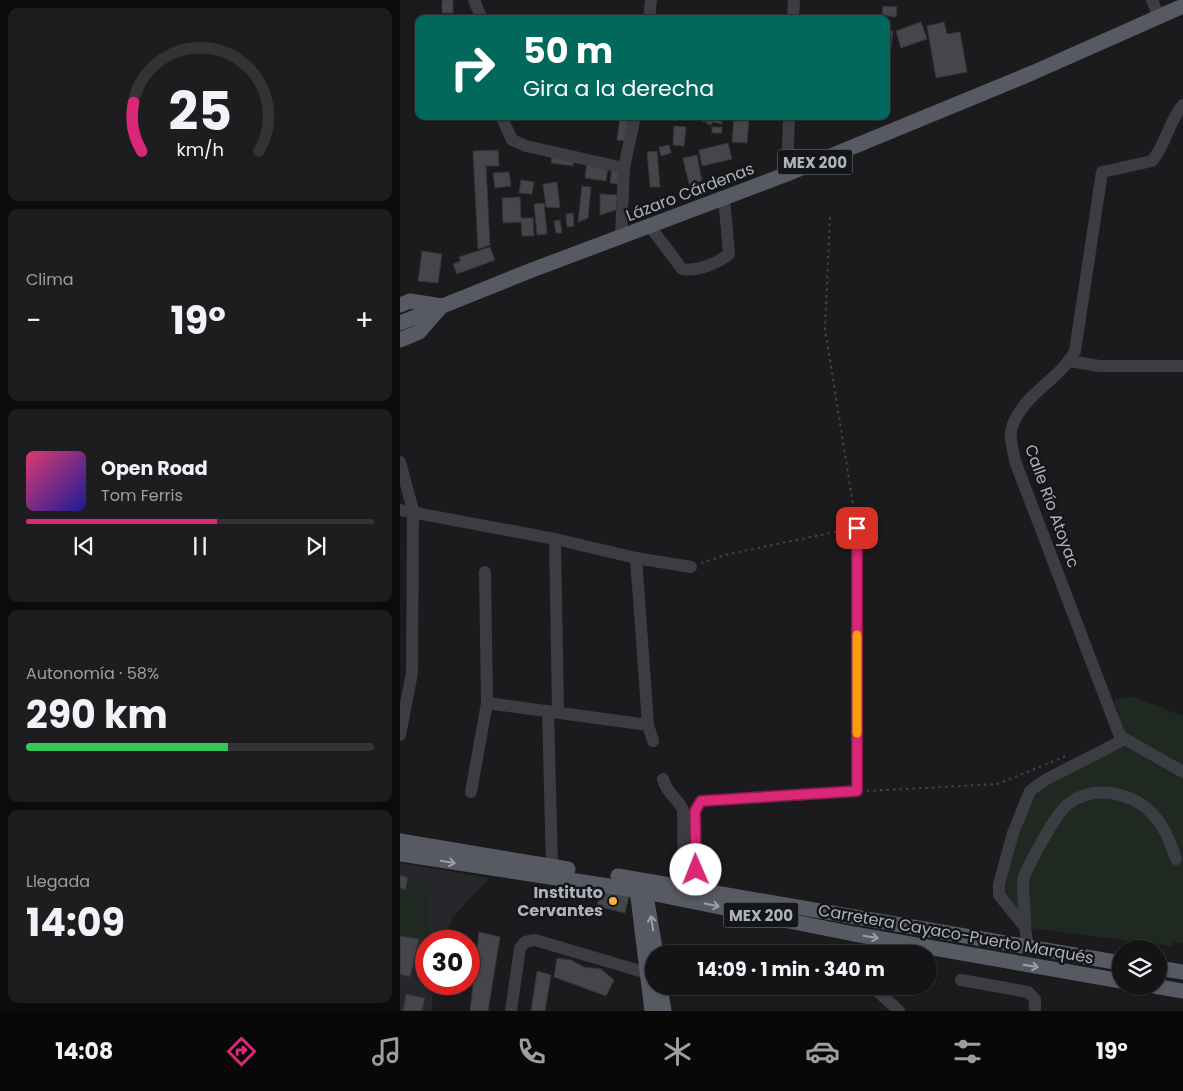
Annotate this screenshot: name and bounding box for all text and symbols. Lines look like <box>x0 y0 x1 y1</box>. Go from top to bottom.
text: 50 m <box>523 26 613 75</box>
icon: right <box>440 35 505 100</box>
text: Gira a la derecha <box>523 73 714 104</box>
text: 25 <box>168 75 232 148</box>
text: km/h <box>176 137 224 162</box>
road number: MEX 200 <box>778 150 852 174</box>
street label: Lázaro Cárdenas <box>623 157 757 227</box>
text: Clima <box>26 268 74 291</box>
text: 19° <box>171 294 226 347</box>
text: − <box>26 301 41 340</box>
text: + <box>355 301 374 340</box>
street label: Calle Río Atoyac <box>1019 441 1085 571</box>
text: Open Road <box>101 455 208 482</box>
text: Tom Ferris <box>101 484 183 507</box>
pin <box>836 507 878 549</box>
icon: arrive <box>843 514 871 542</box>
icon: previous <box>70 532 98 560</box>
icon: pause <box>186 532 214 560</box>
icon: next <box>302 532 330 560</box>
text: Autonomía · 58% <box>26 662 159 685</box>
text: 290 km <box>26 688 168 741</box>
position arrow <box>669 843 721 895</box>
one-way arrow <box>440 858 456 868</box>
text: Llegada <box>26 870 90 893</box>
place label: Instituto Cervantes <box>517 881 603 922</box>
marker: Instituto Cervantes <box>607 895 619 907</box>
text: 14:09 <box>26 896 125 949</box>
street label: Carretera Cayaco-Puerto Marqués <box>817 898 1095 970</box>
one-way arrow <box>704 901 720 911</box>
road number: MEX 200 <box>724 902 798 928</box>
one-way arrow <box>646 915 656 931</box>
speed limit sign: 30 <box>415 930 480 995</box>
one-way arrow <box>863 933 879 943</box>
map controls <box>1112 940 1167 995</box>
button: layers <box>1112 940 1167 995</box>
text: 14:09 · 1 min · 340 m <box>697 956 885 983</box>
one-way arrow <box>1023 962 1039 972</box>
icon: directions <box>224 1034 259 1069</box>
icon: music <box>369 1034 404 1069</box>
icon: phone <box>514 1034 549 1069</box>
icon: climate <box>660 1034 695 1069</box>
icon: car <box>805 1034 840 1069</box>
icon: filters <box>950 1034 985 1069</box>
text: 14:08 <box>55 1036 113 1067</box>
text: 19° <box>1096 1036 1128 1067</box>

